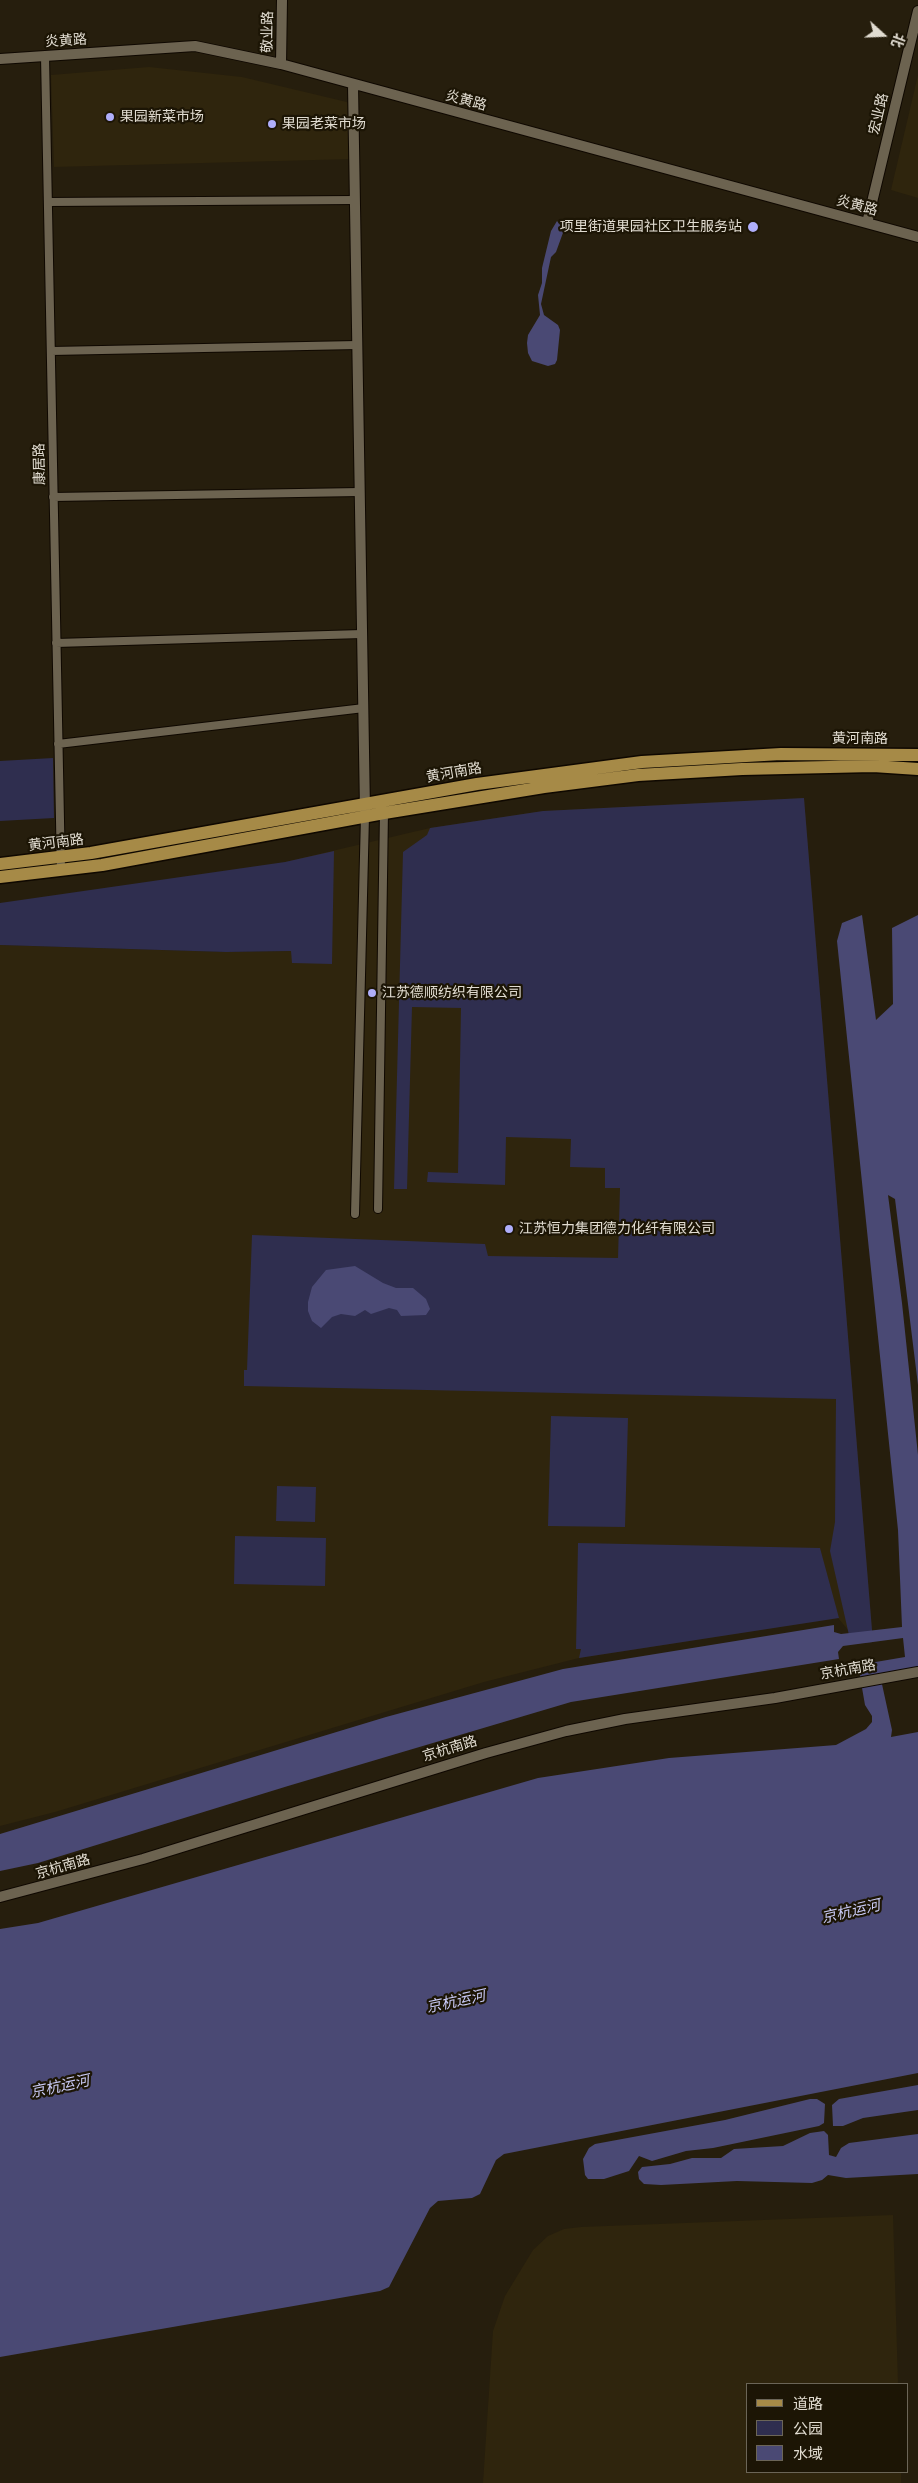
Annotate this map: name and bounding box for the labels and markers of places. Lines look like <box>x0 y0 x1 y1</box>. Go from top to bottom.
place label: 果园新菜市场 <box>120 109 204 125</box>
marker: 果园新菜市场 <box>104 111 116 123</box>
place label: 果园老菜市场 <box>282 116 366 132</box>
marker: 果园老菜市场 <box>266 118 278 130</box>
place label: 项里街道果园社区卫生服务站 <box>560 219 742 235</box>
marker: 项里街道果园社区卫生服务站 <box>746 220 760 234</box>
place label: 江苏德顺纺织有限公司 <box>382 985 522 1001</box>
marker: 江苏德顺纺织有限公司 <box>366 987 378 999</box>
place label: 江苏恒力集团德力化纤有限公司 <box>519 1221 715 1237</box>
marker: 江苏恒力集团德力化纤有限公司 <box>503 1223 515 1235</box>

